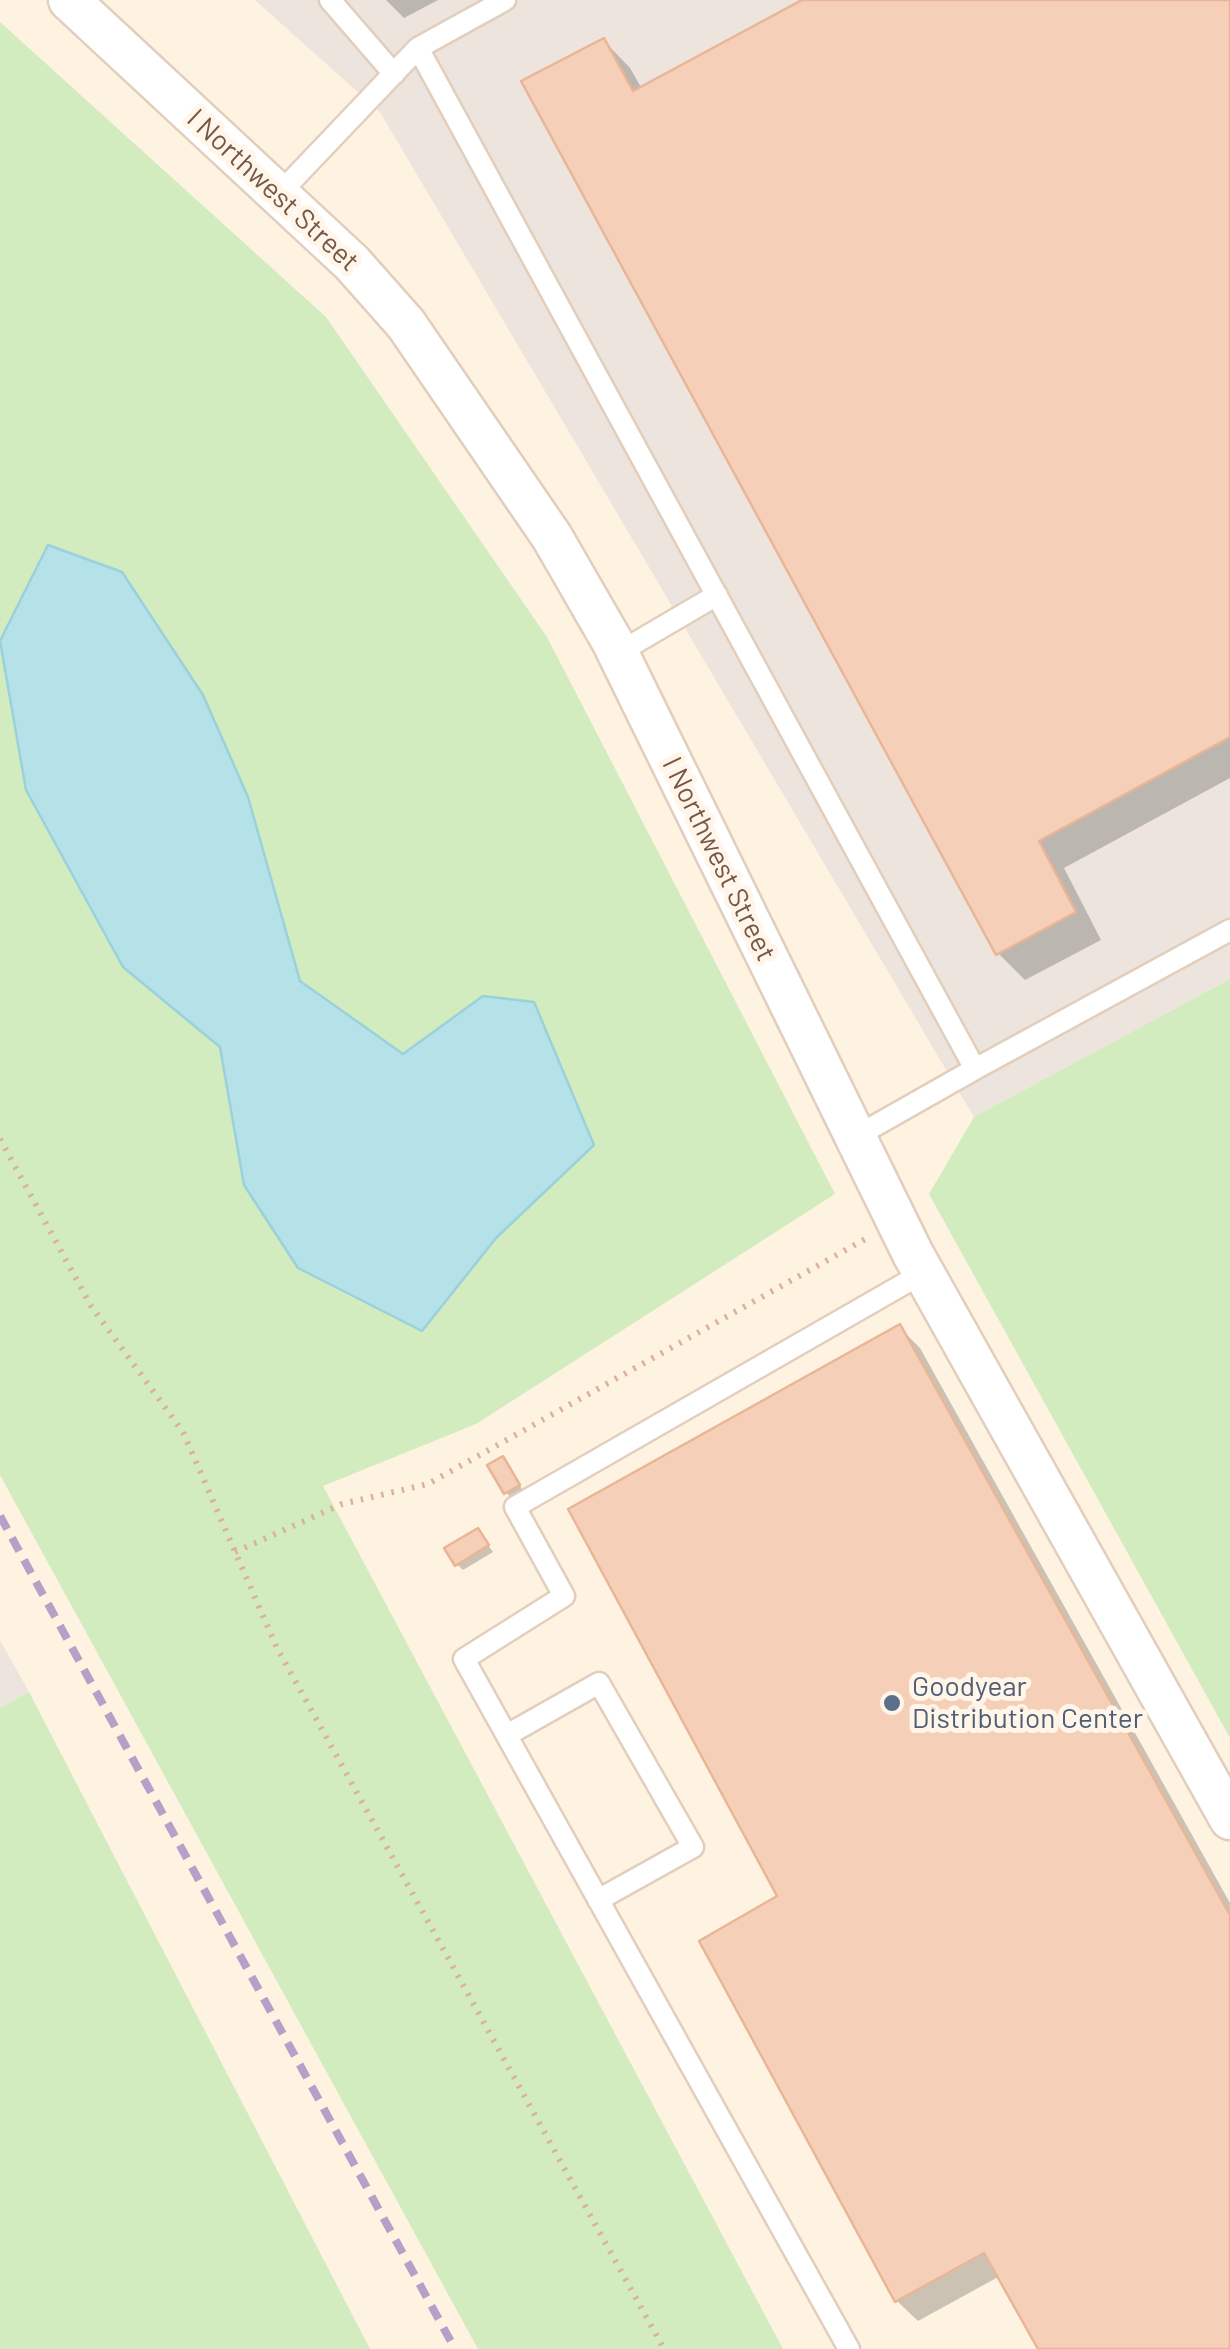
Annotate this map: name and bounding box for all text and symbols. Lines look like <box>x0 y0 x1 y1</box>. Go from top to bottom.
street label: I Northwest Street <box>180 102 366 278</box>
street label: I Northwest Street <box>655 752 783 966</box>
place label: Goodyear Distribution Center <box>912 1670 1143 1736</box>
marker: Goodyear Distribution Center <box>881 1692 903 1714</box>

